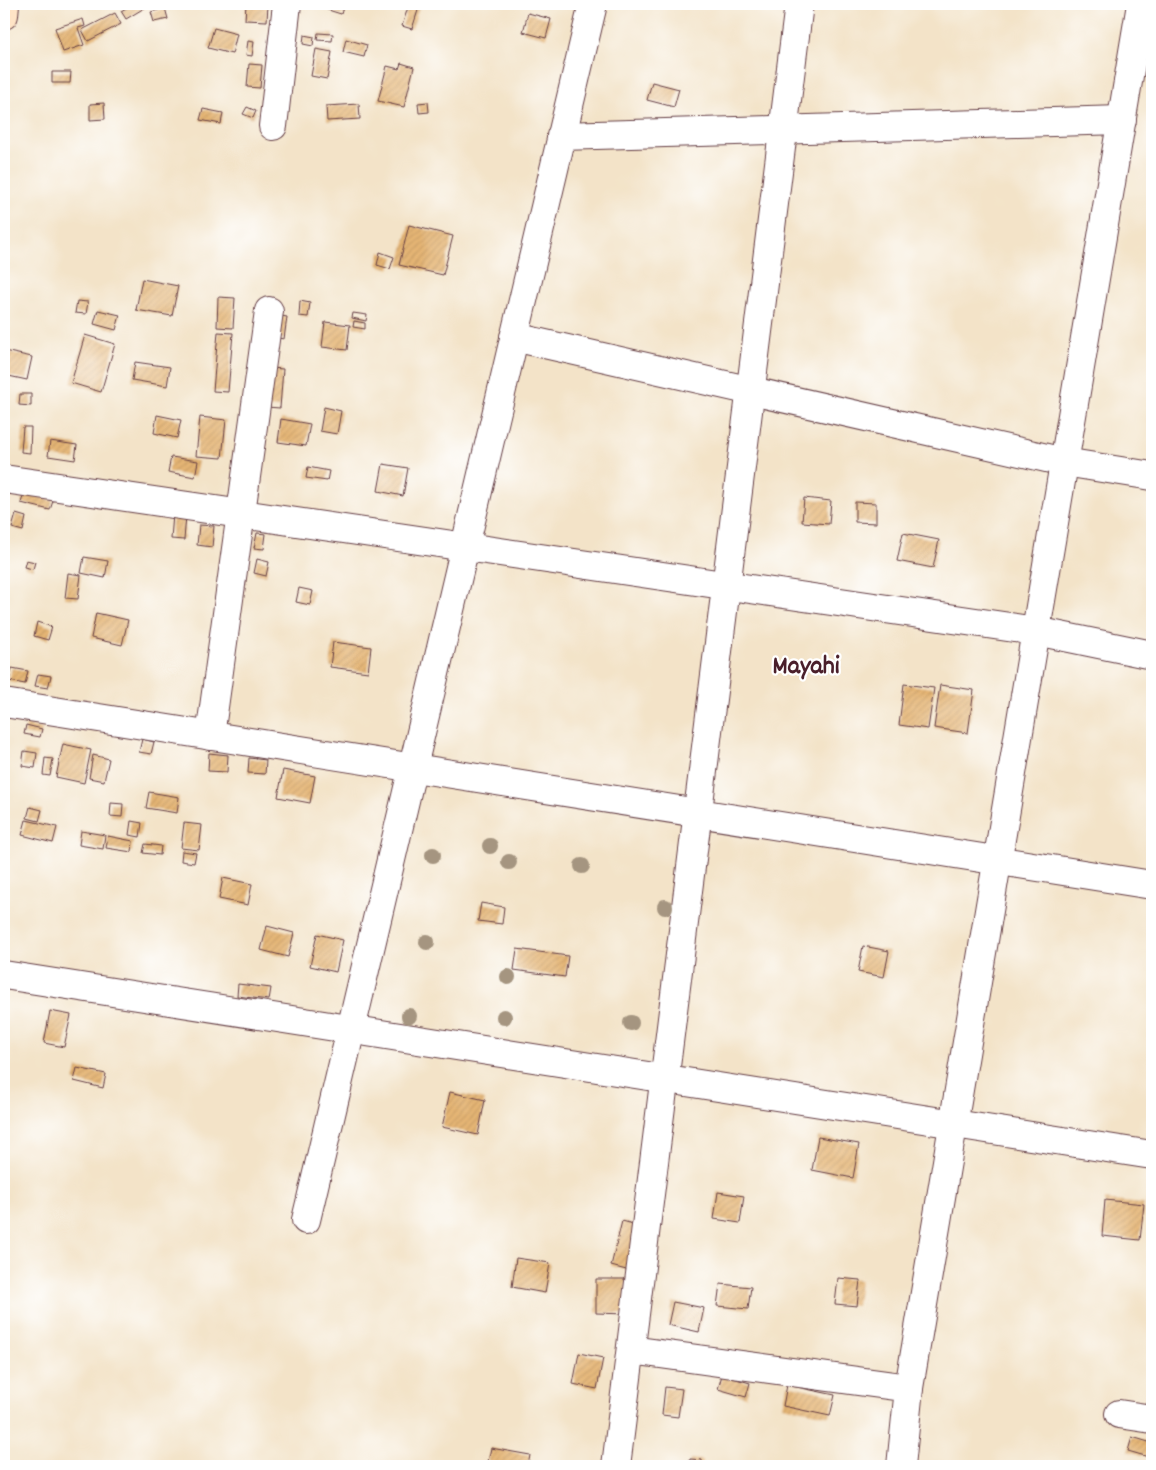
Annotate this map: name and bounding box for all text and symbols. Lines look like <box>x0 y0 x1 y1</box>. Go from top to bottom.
district label: Mayahi <box>773 649 840 686</box>

